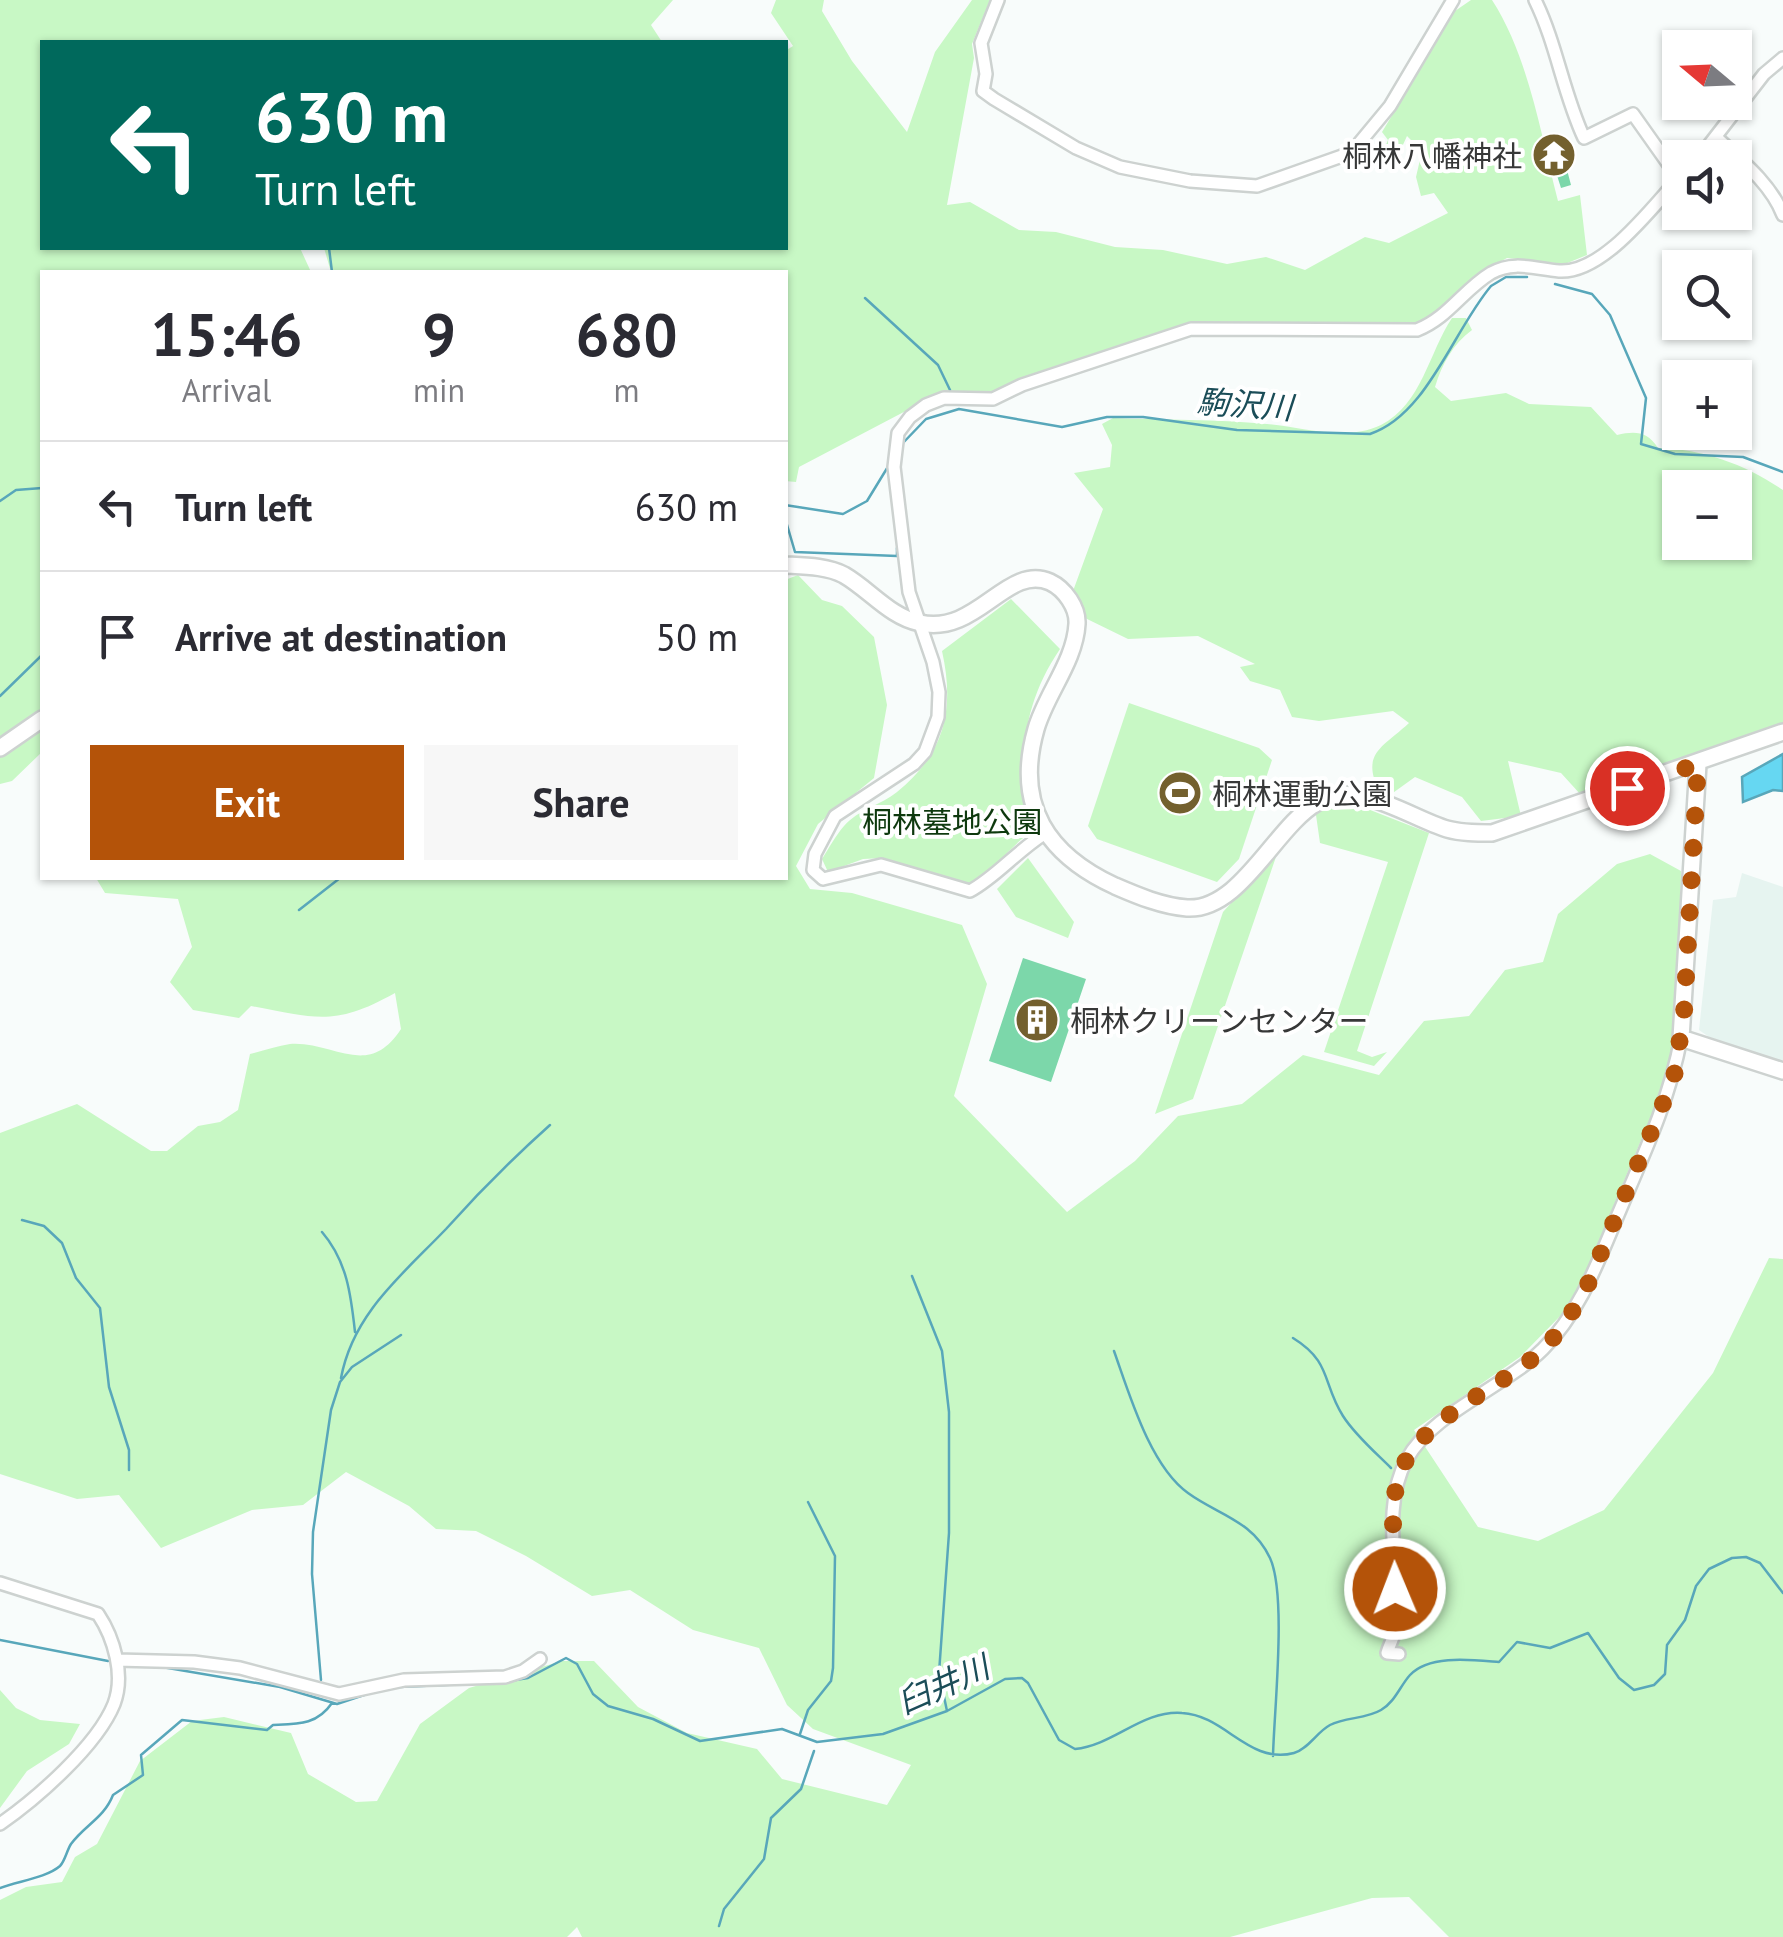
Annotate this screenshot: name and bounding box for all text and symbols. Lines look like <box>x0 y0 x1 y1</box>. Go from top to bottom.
north arrow <box>1662 30 1752 120</box>
map controls <box>1662 30 1752 560</box>
text: 630 m <box>255 71 448 161</box>
icon: left <box>90 80 220 210</box>
temple icon: 桐林八幡神社 <box>1531 132 1577 178</box>
place label: 桐林八幡神社 <box>1342 136 1522 175</box>
button: sound <box>1662 140 1752 230</box>
text: Turn left <box>255 159 416 217</box>
button: search <box>1662 250 1752 340</box>
text: 15:46 <box>150 295 303 373</box>
text: 9 <box>422 295 456 373</box>
text: 680 <box>576 295 678 373</box>
button: + <box>1662 360 1752 450</box>
text: Arrival <box>182 369 271 411</box>
text: min <box>413 369 465 411</box>
text: m <box>614 369 640 411</box>
water label: 駒沢川 <box>1196 380 1297 429</box>
button: − <box>1662 470 1752 560</box>
icon: left <box>90 479 145 534</box>
text: Turn left <box>175 482 312 531</box>
text: 630 m <box>635 482 738 531</box>
icon: arrive <box>90 609 145 664</box>
text: Arrive at destination <box>175 612 507 661</box>
text: 50 m <box>656 612 738 661</box>
button: Exit <box>90 745 404 860</box>
button: Share <box>424 745 738 860</box>
pin <box>1585 746 1670 831</box>
icon: arrive <box>1600 761 1655 816</box>
sports icon: 桐林運動公園 <box>1157 770 1203 816</box>
place label: 桐林運動公園 <box>1212 774 1392 813</box>
park label: 桐林墓地公園 <box>862 802 1042 841</box>
building icon: 桐林クリーンセンター <box>1014 997 1060 1043</box>
place label: 桐林クリーンセンター <box>1070 1001 1369 1040</box>
position arrow <box>1343 1537 1447 1641</box>
water label: 臼井川 <box>891 1644 998 1723</box>

